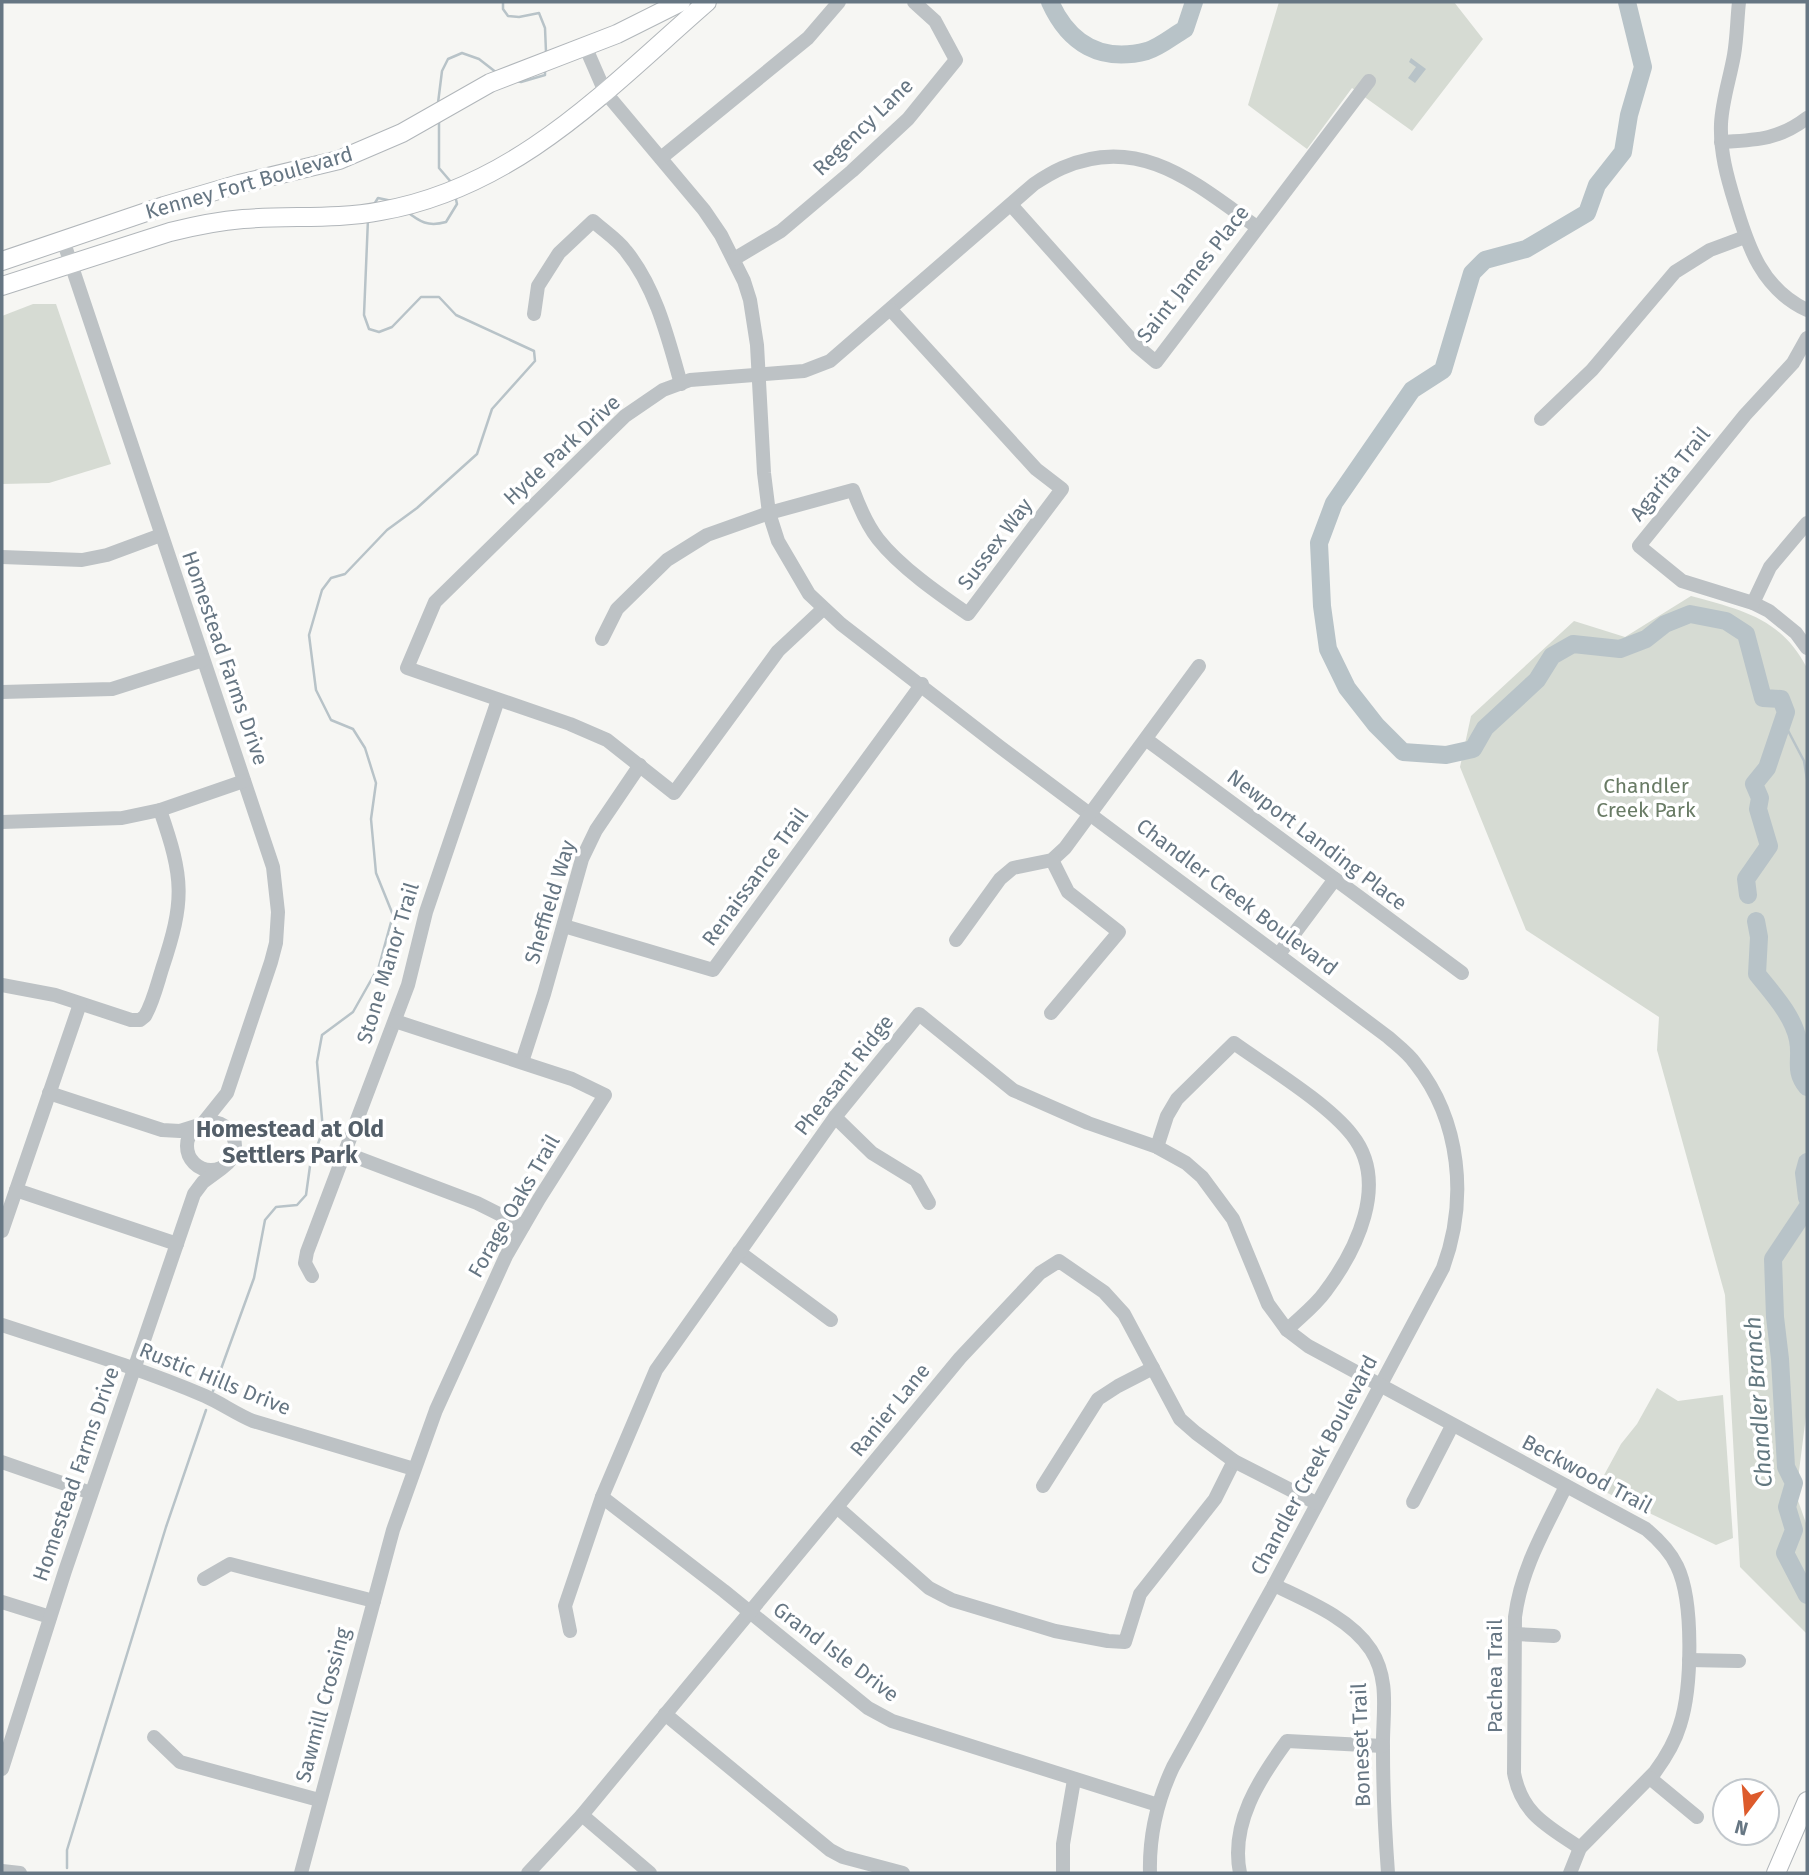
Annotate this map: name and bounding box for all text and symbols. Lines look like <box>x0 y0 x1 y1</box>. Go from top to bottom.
street label: Regency Lane <box>807 73 919 181</box>
street label: Kenney Fort Boulevard <box>142 141 356 225</box>
street label: Saint James Place <box>1131 200 1255 348</box>
street label: Hyde Park Drive <box>498 389 626 511</box>
street label: Agarita Trail <box>1624 422 1716 526</box>
street label: Sussex Way <box>952 492 1038 595</box>
street label: Homestead Farms Drive <box>176 547 274 769</box>
street label: Newport Landing Place <box>1222 764 1412 916</box>
park label: Chandler Creek Park <box>1596 773 1696 823</box>
street label: Renaissance Trail <box>696 803 814 951</box>
street label: Chandler Creek Boulevard <box>1131 813 1343 981</box>
street label: Sheffield Way <box>519 836 581 967</box>
street label: Stone Manor Trail <box>351 879 425 1047</box>
street label: Pheasant Ridge <box>789 1009 899 1141</box>
district label: Homestead at Old Settlers Park <box>196 1115 384 1169</box>
street label: Forage Oaks Trail <box>463 1130 565 1282</box>
water label: Chandler Branch <box>1738 1315 1778 1489</box>
street label: Rustic Hills Drive <box>136 1337 294 1421</box>
street label: Chandler Creek Boulevard <box>1245 1350 1383 1580</box>
street label: Ranier Lane <box>844 1358 936 1462</box>
street label: Homestead Farms Drive <box>27 1363 125 1585</box>
street label: Beckwood Trail <box>1517 1429 1657 1519</box>
street label: Grand Isle Drive <box>768 1596 904 1708</box>
street label: Pachea Trail <box>1482 1619 1508 1733</box>
street label: Sawmill Crossing <box>290 1625 356 1785</box>
street label: Boneset Trail <box>1346 1682 1376 1808</box>
north arrow <box>1711 1777 1781 1847</box>
text: N <box>1732 1815 1751 1841</box>

